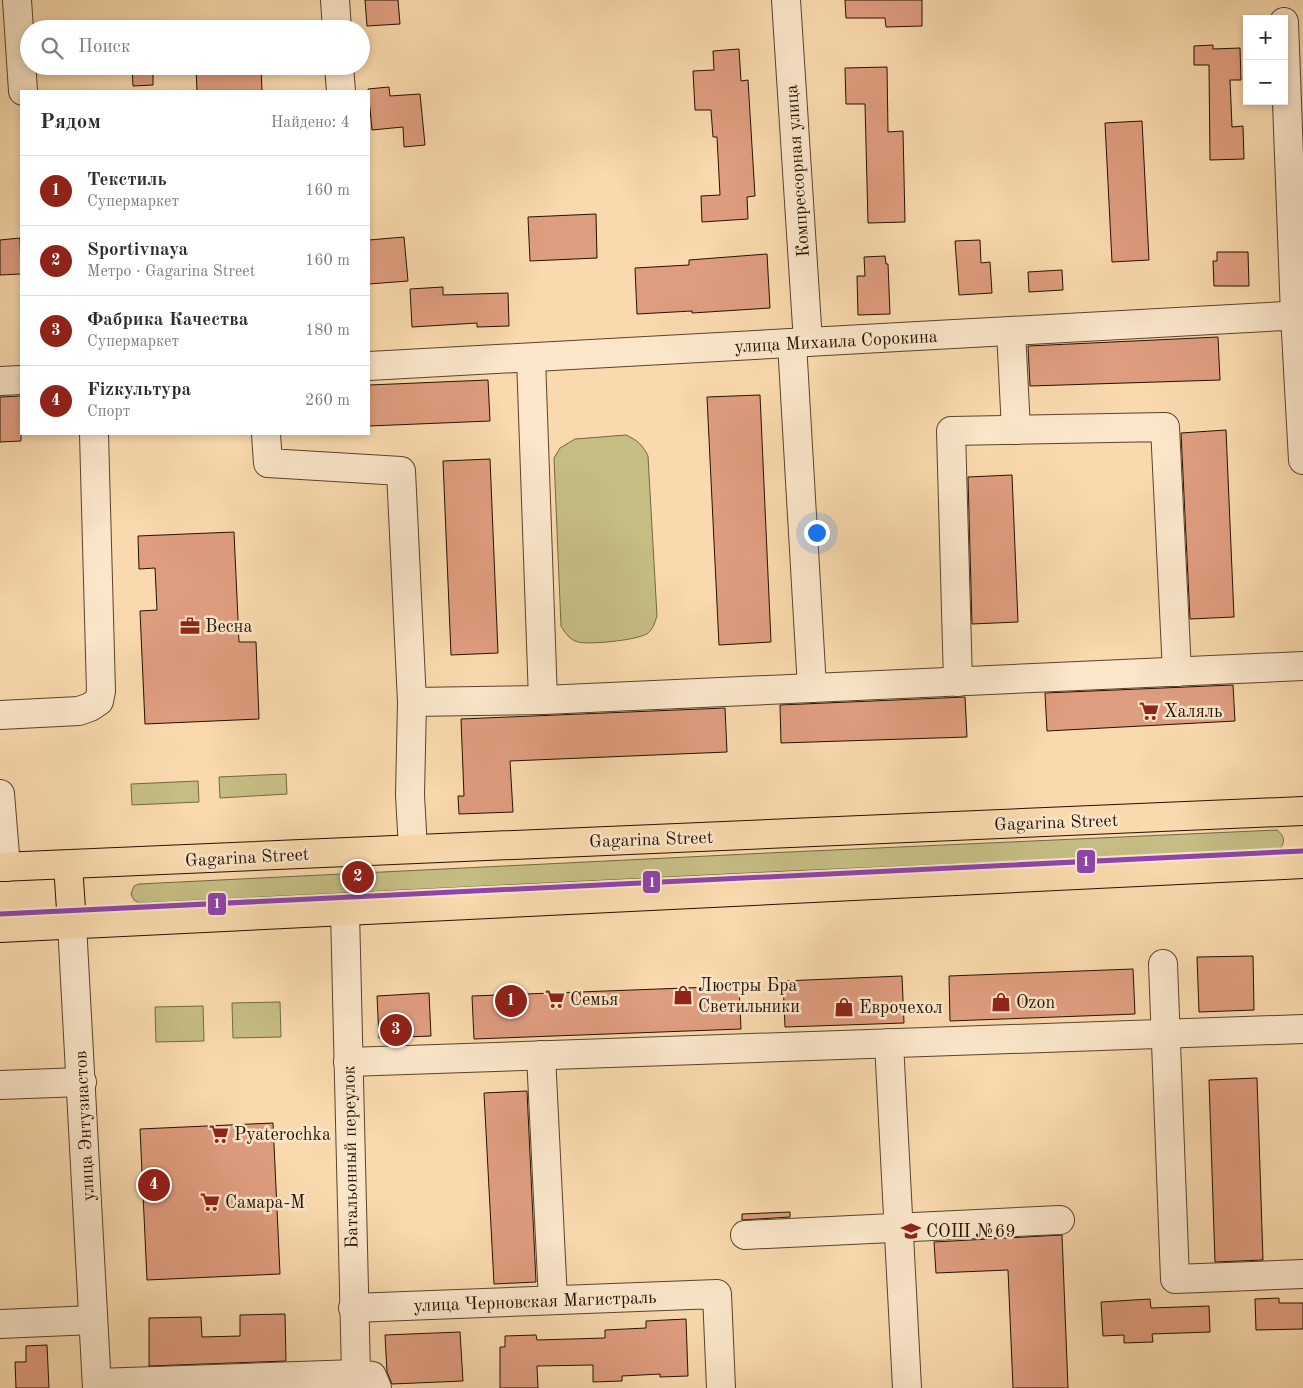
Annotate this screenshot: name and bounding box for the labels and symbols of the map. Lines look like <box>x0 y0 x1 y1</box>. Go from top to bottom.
street label: Компрессорная улица <box>783 84 813 258</box>
street label: улица Михаила Сорокина <box>734 328 938 356</box>
your location <box>804 520 830 546</box>
office icon: Весна <box>179 615 201 637</box>
place label: Весна <box>205 618 252 636</box>
supermarket icon: Халяль <box>1138 700 1160 722</box>
place label: Халяль <box>1164 703 1222 721</box>
street label: Gagarina Street <box>994 812 1118 834</box>
street label: Gagarina Street <box>589 829 713 851</box>
street label: Gagarina Street <box>185 846 309 870</box>
line badge: 1 <box>1076 849 1096 874</box>
text: 1 <box>1082 855 1090 869</box>
pin: 2 <box>342 858 374 896</box>
line badge: 1 <box>642 870 661 894</box>
text: 1 <box>648 876 656 890</box>
line badge: 1 <box>207 892 227 916</box>
text: 1 <box>213 897 221 911</box>
place label: Люстры Бра Светильники <box>698 977 800 1016</box>
pin: 1 <box>495 982 527 1020</box>
shop icon: Люстры Бра Светильники <box>672 984 694 1006</box>
supermarket icon: Семья <box>544 988 566 1010</box>
place label: Семья <box>570 991 618 1009</box>
shop icon: Ozon <box>990 991 1012 1013</box>
place label: Ozon <box>1016 994 1055 1012</box>
shop icon: Еврочехол <box>833 996 855 1018</box>
place label: Еврочехол <box>859 999 943 1017</box>
pin: 3 <box>380 1011 412 1049</box>
street label: улица Энтузиастов <box>72 1050 98 1202</box>
street label: Батальонный переулок <box>340 1065 362 1249</box>
supermarket icon: Pyaterochka <box>208 1123 230 1145</box>
place label: Pyaterochka <box>234 1126 331 1144</box>
pin: 4 <box>138 1166 170 1204</box>
supermarket icon: Самара-М <box>199 1191 221 1213</box>
place label: Самара-М <box>225 1194 305 1212</box>
school or university icon: СОШ №69 <box>900 1220 922 1242</box>
place label: СОШ №69 <box>926 1223 1016 1241</box>
street label: улица Черновская Магистраль <box>413 1289 657 1315</box>

